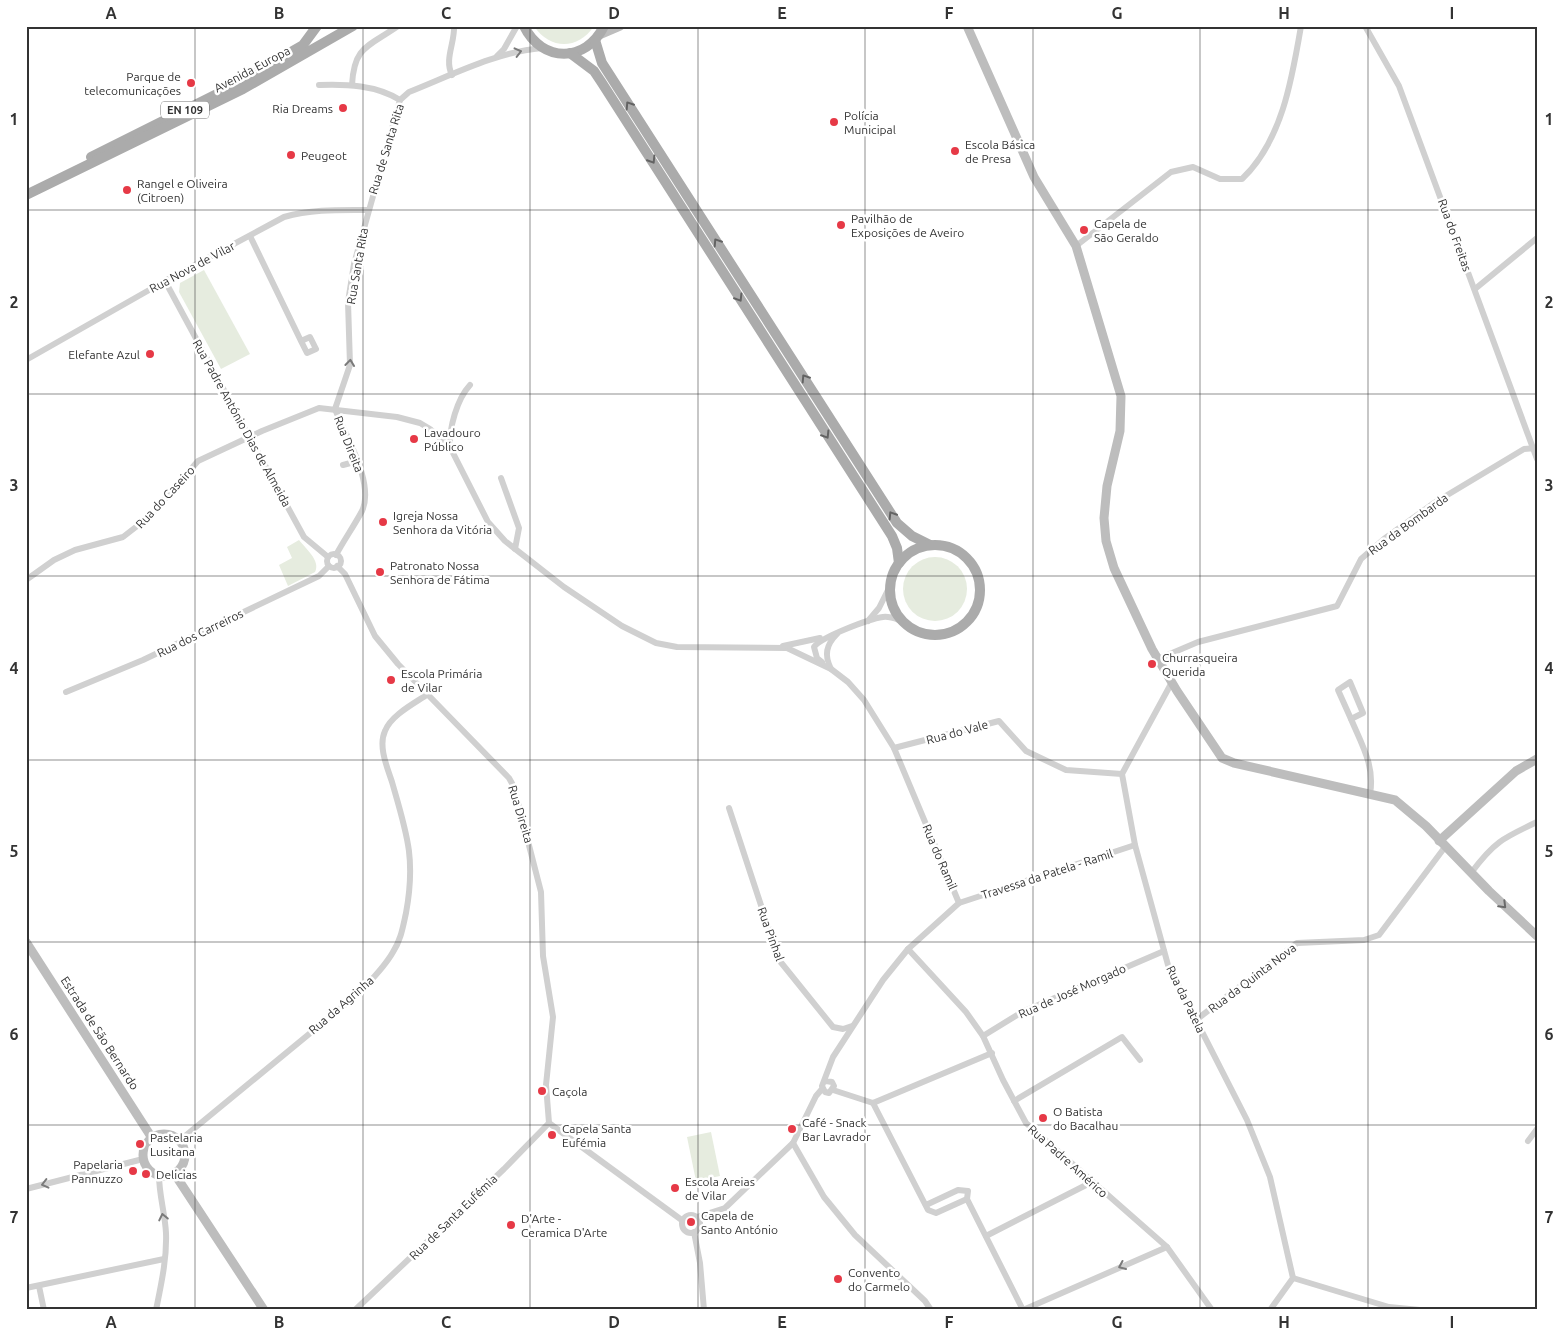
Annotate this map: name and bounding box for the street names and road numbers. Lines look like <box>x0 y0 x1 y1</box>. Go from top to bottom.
street label: Avenida Europa <box>212 44 292 94</box>
road number: EN 109 <box>161 102 209 118</box>
street label: Rua de Santa Rita <box>366 102 406 196</box>
street label: Rua do Freitas <box>1436 197 1474 273</box>
street label: Rua Santa Rita <box>344 227 370 305</box>
street label: Rua Nova de Vilar <box>147 239 237 295</box>
street label: Rua Padre António Dias de Almeida <box>190 337 294 509</box>
street label: Rua Direita <box>332 414 366 474</box>
street label: Rua do Caseiro <box>133 463 197 531</box>
street label: Rua da Bombarda <box>1366 491 1450 557</box>
street label: Rua dos Carreiros <box>155 607 245 659</box>
street label: Rua do Vale <box>925 718 989 746</box>
street label: Rua Direita <box>506 784 536 844</box>
street label: Rua do Ramil <box>920 822 960 892</box>
street label: Travessa da Patela - Ramil <box>980 847 1114 901</box>
street label: Rua Pinhal <box>755 905 787 963</box>
street label: Rua da Quinta Nova <box>1206 941 1298 1015</box>
street label: Rua de José Morgado <box>1016 961 1128 1021</box>
street label: Rua da Patela <box>1164 963 1208 1035</box>
street label: Rua da Agrinha <box>306 973 376 1037</box>
street label: Estrada de São Bernardo <box>59 974 141 1092</box>
street label: Rua Padre Américo <box>1026 1122 1110 1200</box>
street label: Rua de Santa Eufémia <box>407 1172 499 1262</box>

